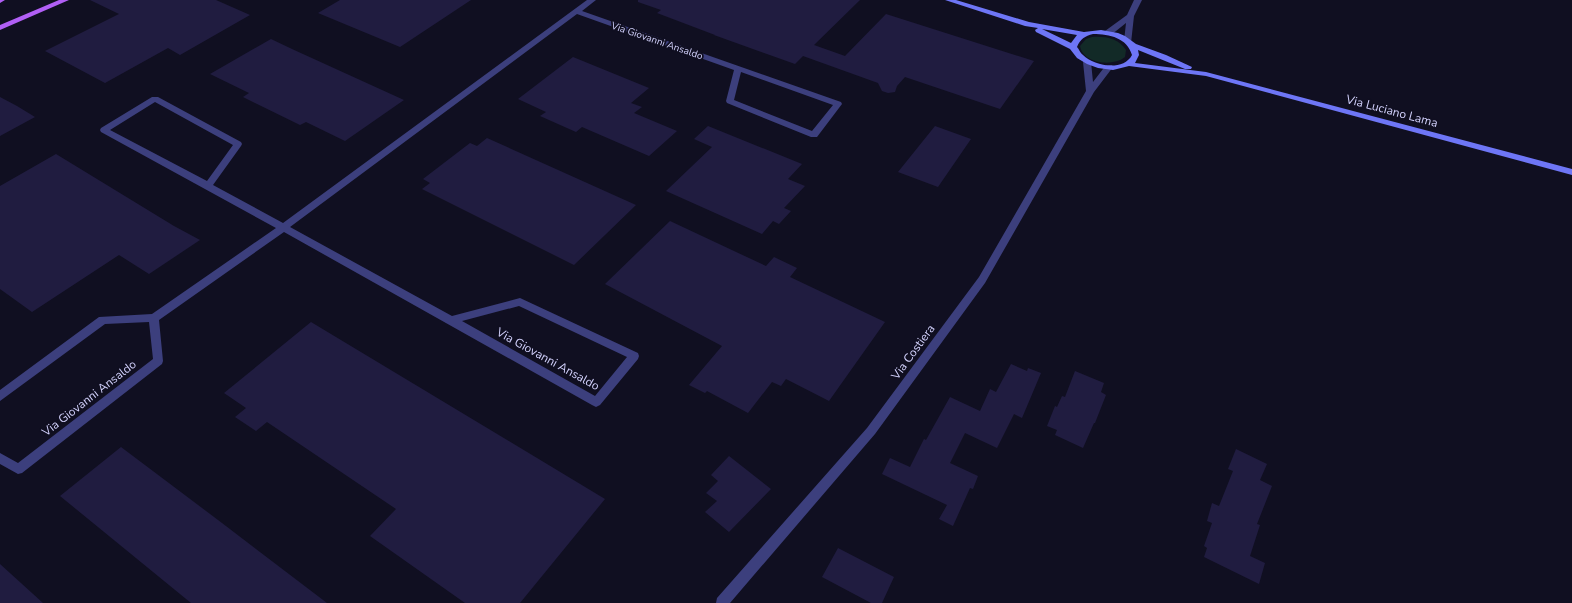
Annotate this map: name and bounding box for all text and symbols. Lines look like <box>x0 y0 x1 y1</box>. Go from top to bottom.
street label: Via Giovanni Ansaldo <box>608 18 705 63</box>
street label: Via Luciano Lama <box>1343 91 1440 131</box>
street label: Via Costiera <box>887 321 938 384</box>
street label: Via Giovanni Ansaldo <box>493 324 603 394</box>
street label: Via Giovanni Ansaldo <box>38 356 140 440</box>

